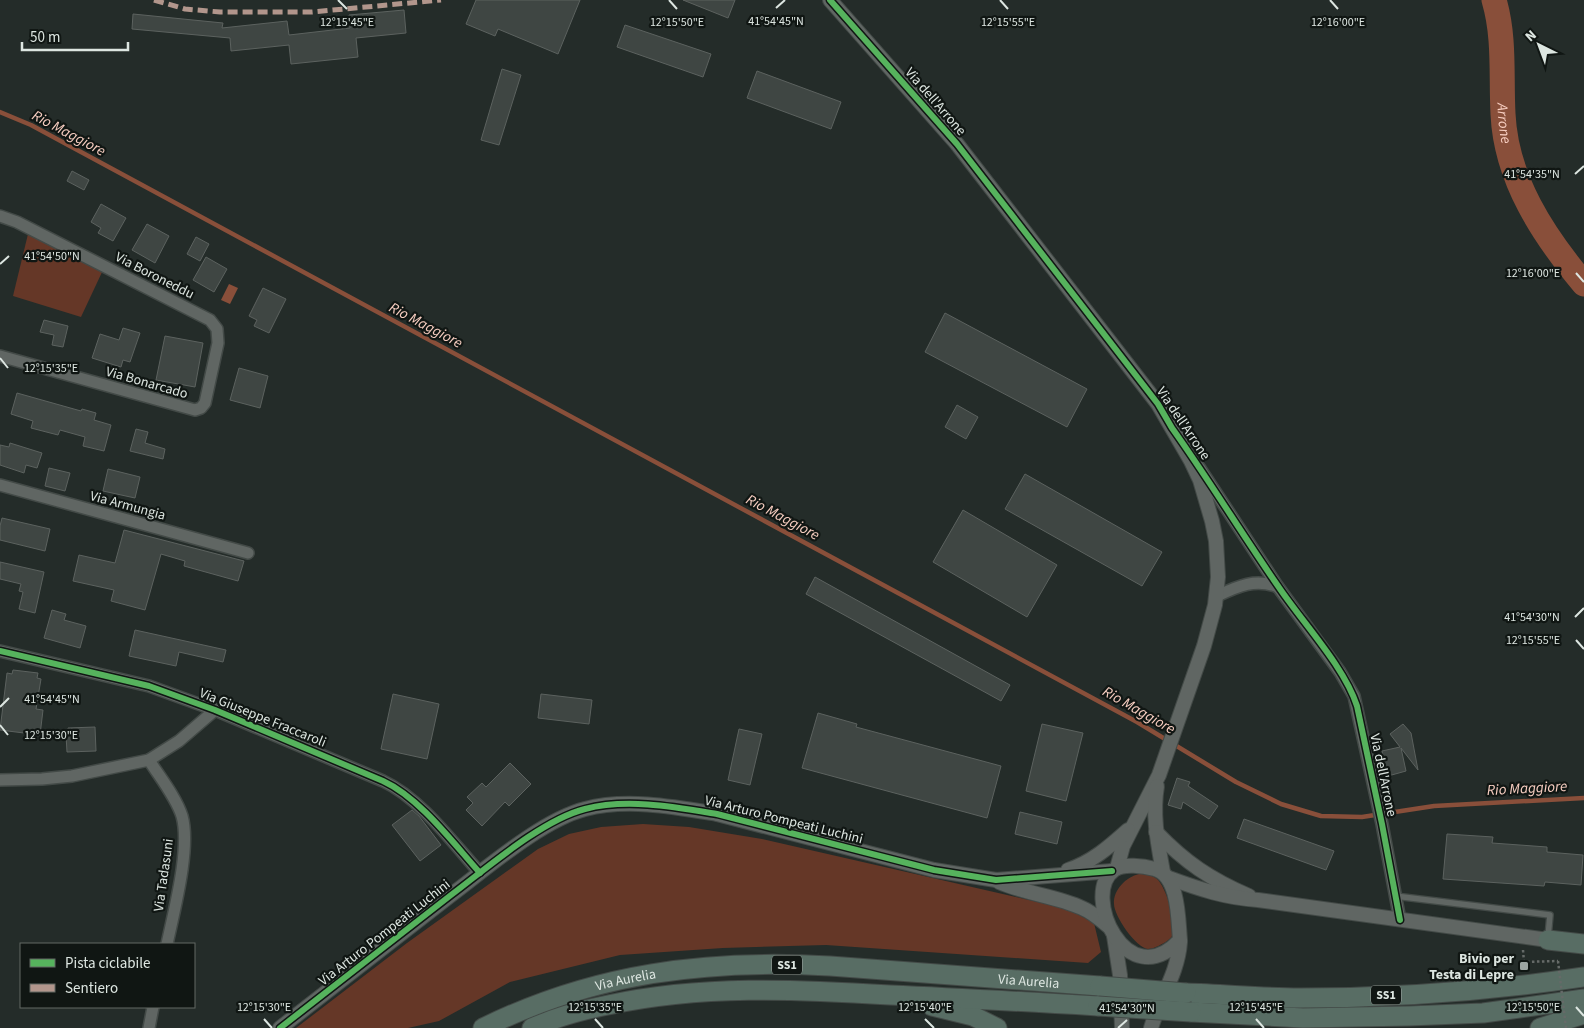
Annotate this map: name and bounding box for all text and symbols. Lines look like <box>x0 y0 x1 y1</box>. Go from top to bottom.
text: 41°54'45"N <box>748 13 804 30</box>
text: 12°15'45"E <box>320 14 374 31</box>
text: 12°15'50"E <box>650 14 704 31</box>
text: 12°15'55"E <box>981 14 1035 31</box>
text: 12°16'00"E <box>1311 14 1365 31</box>
scale bar <box>22 20 129 52</box>
north arrow <box>1514 20 1564 70</box>
text: N <box>1521 26 1541 47</box>
text: 50 m <box>30 27 60 48</box>
street label: Via dell'Arrone <box>900 63 971 140</box>
water label: Arrone <box>1492 102 1516 145</box>
water label: Rio Maggiore <box>28 105 109 162</box>
text: 41°54'35"N <box>1504 166 1560 183</box>
street label: Via Boroneddu <box>112 247 198 304</box>
text: 41°54'50"N <box>24 248 80 265</box>
text: 12°16'00"E <box>1506 265 1560 282</box>
water label: Rio Maggiore <box>385 297 466 354</box>
text: 12°15'35"E <box>24 360 78 377</box>
street label: Via Bonarcado <box>103 362 190 404</box>
street label: Via dell'Arrone <box>1151 383 1215 464</box>
street label: Via Armungia <box>88 486 168 526</box>
water label: Rio Maggiore <box>742 489 823 546</box>
text: 41°54'30"N <box>1504 609 1560 626</box>
text: 12°15'55"E <box>1506 632 1560 649</box>
water label: Rio Maggiore <box>1099 681 1179 740</box>
street label: Via Giuseppe Fraccaroli <box>196 683 329 753</box>
text: 41°54'45"N <box>24 691 80 708</box>
text: 12°15'30"E <box>24 727 78 744</box>
street label: Via dell'Arrone <box>1364 732 1402 819</box>
water label: Rio Maggiore <box>1486 776 1568 801</box>
street label: Via Arturo Pompeati Luchini <box>703 791 865 849</box>
street label: Via Tadasuni <box>149 837 179 913</box>
street label: Via Arturo Pompeati Luchini <box>314 875 455 991</box>
legend <box>20 943 195 1008</box>
place label: Bivio per Testa di Lepre <box>1429 949 1514 985</box>
text: Pista ciclabile <box>65 953 150 974</box>
road number: SS1 <box>772 956 802 974</box>
marker: Bivio per Testa di Lepre <box>1518 960 1530 972</box>
street label: Via Aurelia <box>593 964 657 996</box>
street label: Via Aurelia <box>997 969 1060 994</box>
text: Sentiero <box>65 978 118 999</box>
road number: SS1 <box>1371 986 1401 1004</box>
text: 12°15'30"E <box>237 999 291 1016</box>
text: 12°15'35"E <box>568 999 622 1016</box>
text: 12°15'40"E <box>898 999 952 1016</box>
text: 12°15'45"E <box>1229 999 1283 1016</box>
text: 12°15'50"E <box>1506 999 1560 1016</box>
text: 41°54'30"N <box>1099 1000 1155 1017</box>

